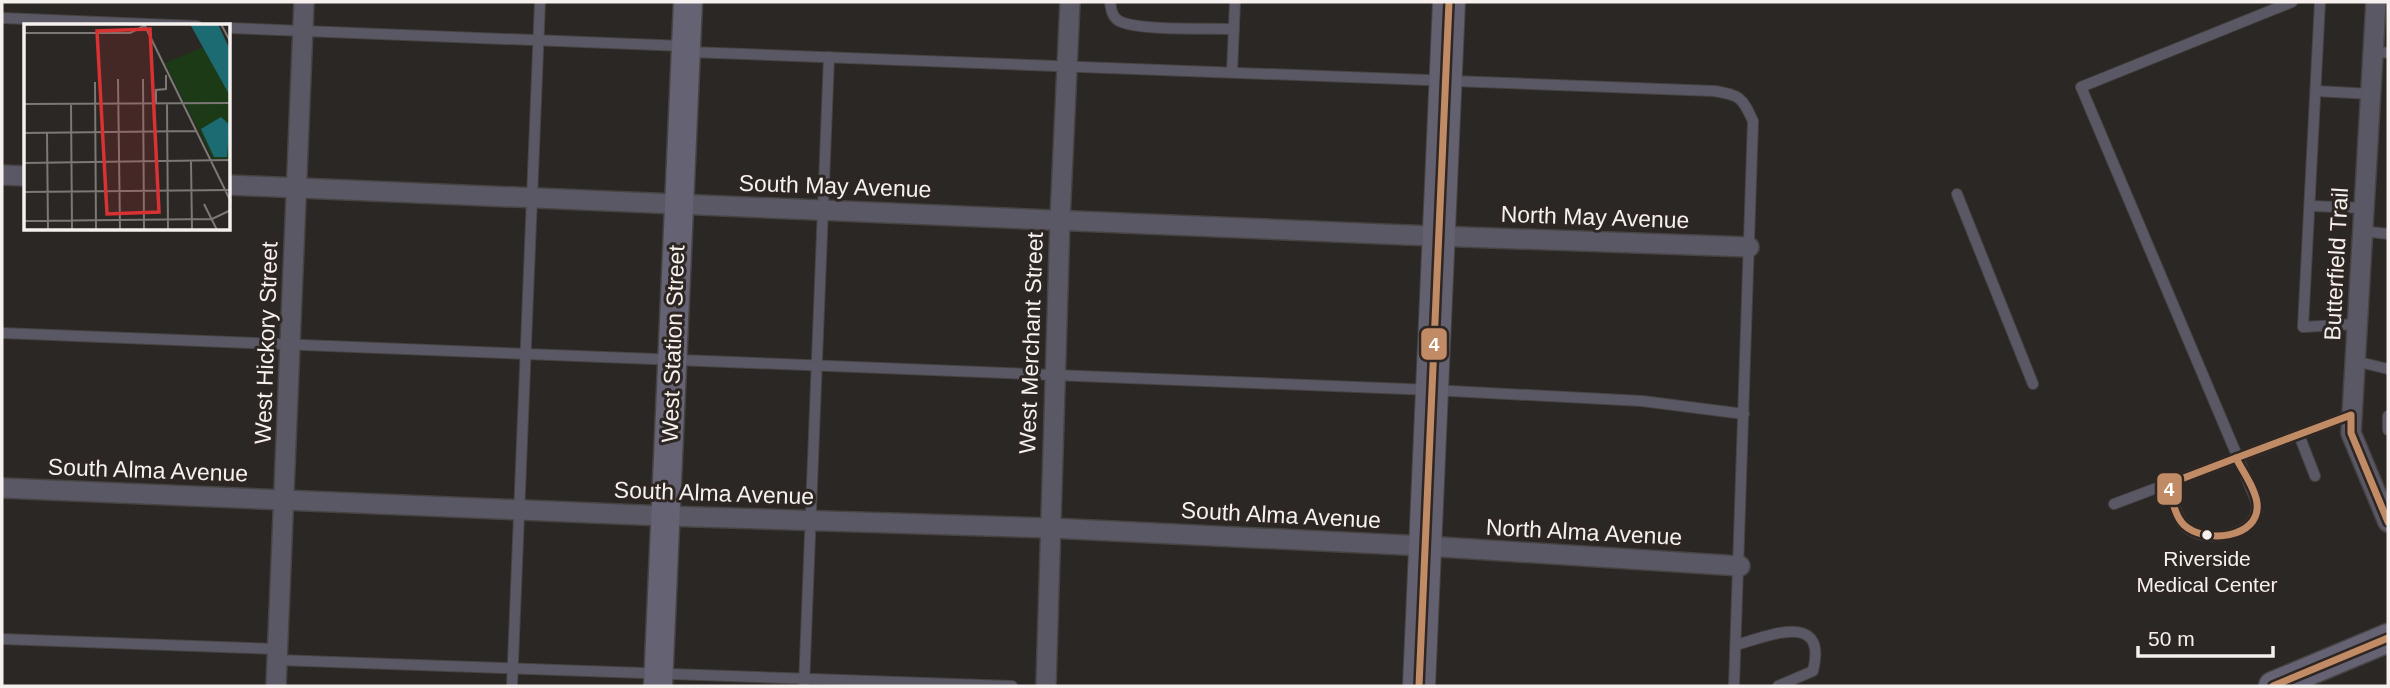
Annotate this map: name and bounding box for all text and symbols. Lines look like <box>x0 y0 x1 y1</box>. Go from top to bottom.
inset map <box>24 24 231 231</box>
street label: South May Avenue <box>738 170 932 202</box>
street label: Butterfield Trail <box>2319 187 2353 341</box>
street label: North May Avenue <box>1500 201 1690 233</box>
street label: West Merchant Street <box>1014 231 1048 454</box>
street label: West Hickory Street <box>249 241 283 445</box>
street label: West Station Street <box>657 244 689 443</box>
line badge: 4 <box>1420 327 1448 361</box>
text: 4 <box>1429 334 1440 355</box>
street label: South Alma Avenue <box>47 454 249 486</box>
line badge: 4 <box>2156 472 2183 506</box>
street label: South Alma Avenue <box>613 477 815 509</box>
text: 4 <box>2164 479 2175 500</box>
street label: South Alma Avenue <box>1180 497 1382 533</box>
street label: North Alma Avenue <box>1485 514 1683 550</box>
marker: Riverside Medical Center <box>2200 528 2214 542</box>
place label: Riverside Medical Center <box>2136 547 2278 596</box>
scale bar <box>2138 614 2273 658</box>
text: 50 m <box>2148 627 2195 650</box>

